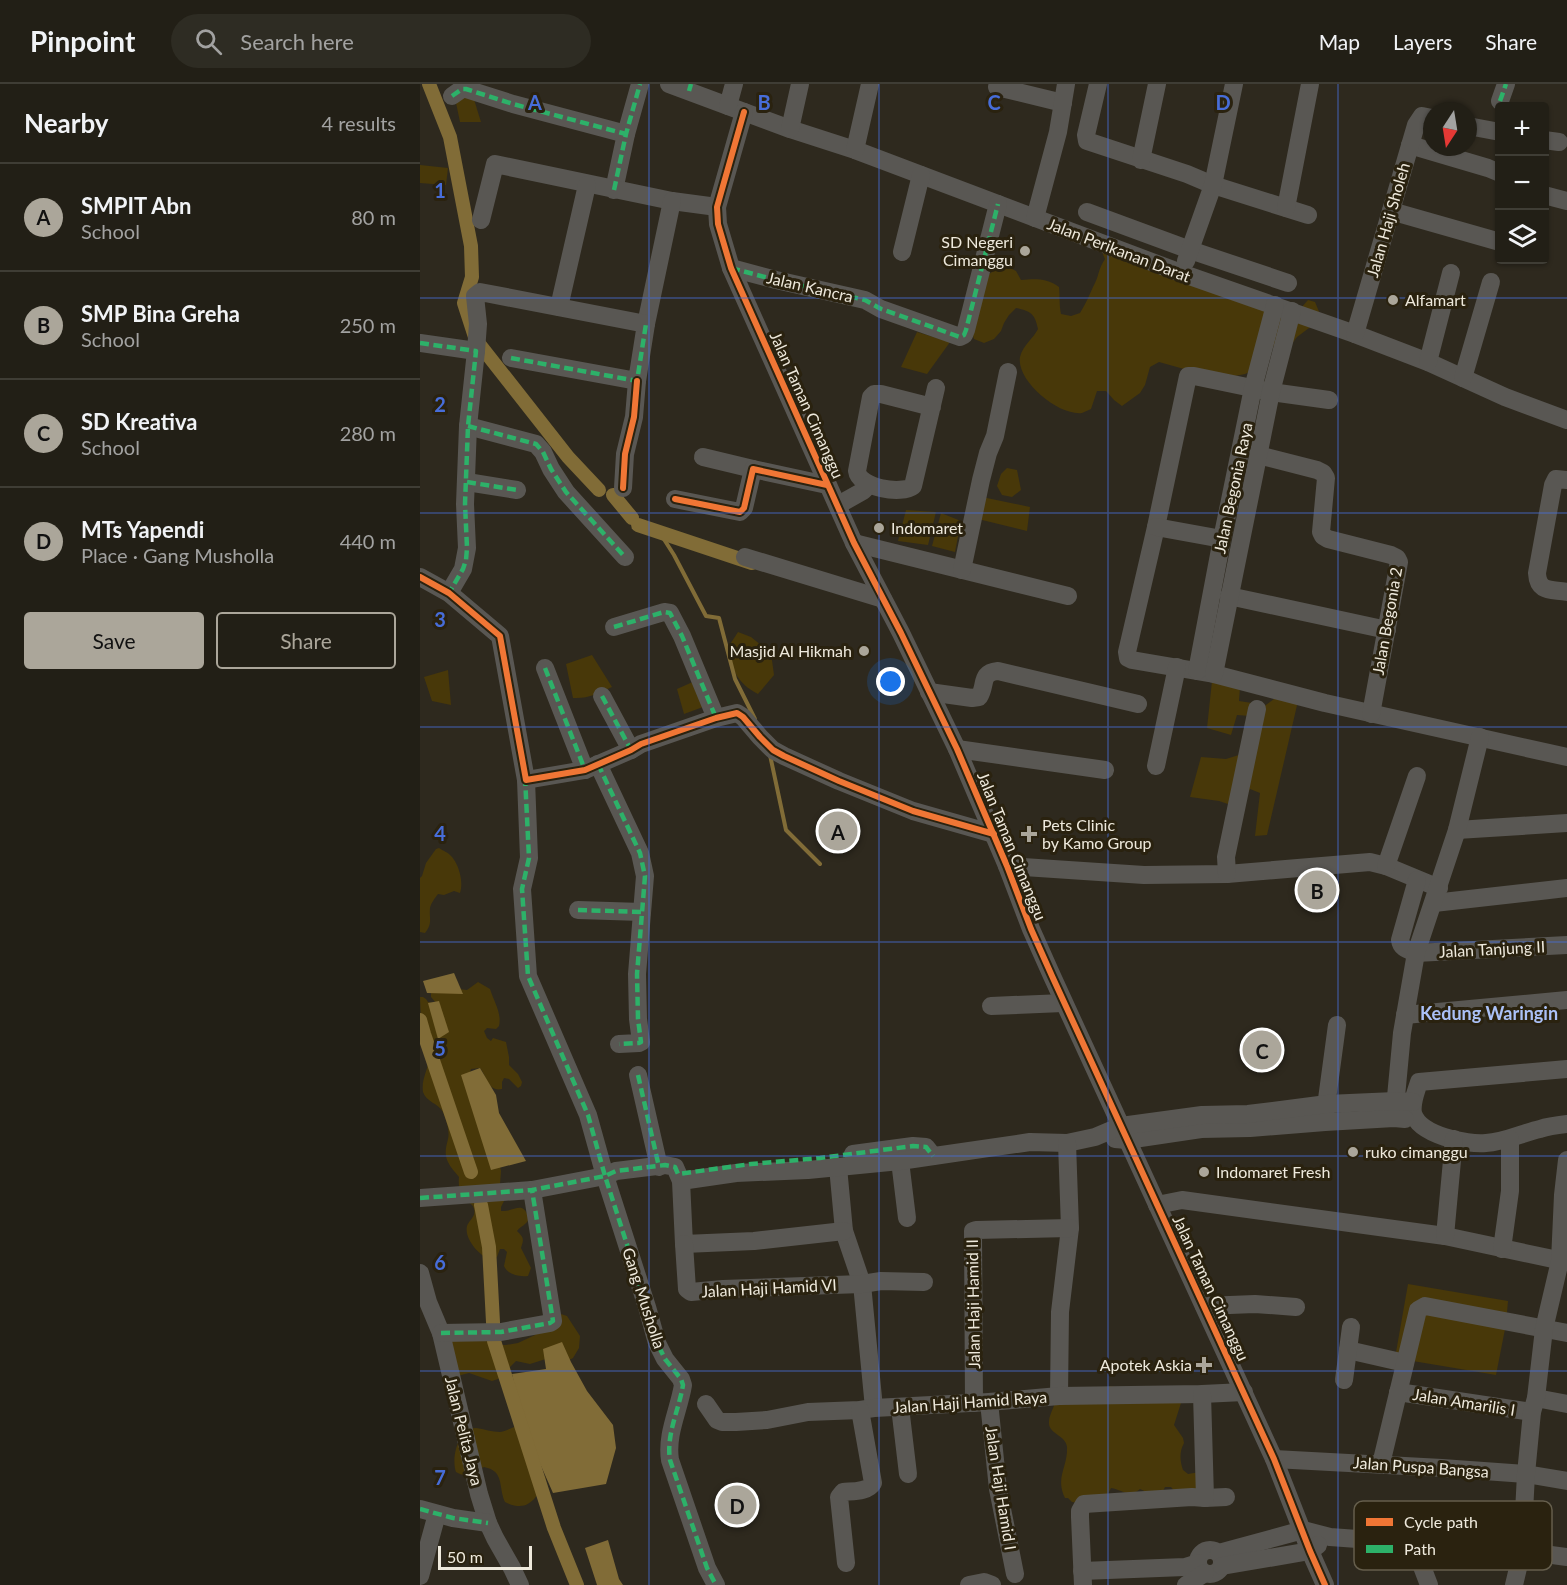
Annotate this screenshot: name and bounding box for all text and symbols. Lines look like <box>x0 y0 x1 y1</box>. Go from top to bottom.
search box <box>171 14 591 68</box>
text: Pinpoint <box>30 24 135 58</box>
icon: search <box>192 25 225 58</box>
text: Search here <box>240 28 354 55</box>
text: Map <box>1319 29 1360 54</box>
text: Layers <box>1393 29 1452 54</box>
text: Share <box>1485 29 1537 54</box>
text: A <box>527 90 542 114</box>
text: B <box>757 90 771 114</box>
text: C <box>987 90 1001 114</box>
text: D <box>1215 90 1231 114</box>
north arrow <box>1423 102 1477 156</box>
map controls <box>1495 102 1549 264</box>
button: + <box>1495 102 1549 156</box>
text: Nearby <box>24 107 109 139</box>
text: 4 results <box>321 111 396 135</box>
button: − <box>1495 156 1549 210</box>
street label: Jalan Haji Sholeh <box>1362 160 1413 279</box>
text: 1 <box>434 178 446 202</box>
text: SMPIT Abn <box>81 192 191 219</box>
text: A <box>37 205 50 229</box>
text: 80 m <box>351 205 396 229</box>
button: layers <box>1495 210 1549 264</box>
street label: Jalan Perikanan Darat <box>1045 213 1194 286</box>
text: School <box>81 219 140 243</box>
place label: SD Negeri Cimanggu <box>941 232 1013 269</box>
marker: SD Negeri Cimanggu <box>1018 244 1032 258</box>
street label: Jalan Kancra <box>765 267 855 306</box>
place label: Alfamart <box>1405 290 1466 309</box>
marker: Alfamart <box>1386 293 1400 307</box>
text: SMP Bina Greha <box>81 300 240 327</box>
text: B <box>37 313 50 337</box>
text: 250 m <box>340 313 396 337</box>
text: School <box>81 327 140 351</box>
street label: Jalan Taman Cimanggu <box>767 329 848 481</box>
text: 2 <box>434 392 446 416</box>
text: SD Kreativa <box>81 408 198 435</box>
text: C <box>37 421 50 445</box>
text: 280 m <box>340 421 396 445</box>
street label: Jalan Begonia Raya <box>1209 421 1256 555</box>
text: School <box>81 435 140 459</box>
text: MTs Yapendi <box>81 516 204 543</box>
place label: Indomaret <box>891 518 963 537</box>
marker: Indomaret <box>872 521 886 535</box>
text: D <box>36 529 51 553</box>
text: 440 m <box>340 529 396 553</box>
text: Place · Gang Musholla <box>81 543 274 567</box>
street label: Jalan Begonia 2 <box>1368 565 1405 676</box>
text: 3 <box>434 607 446 631</box>
button: Save <box>24 612 204 669</box>
button: Share <box>216 612 396 669</box>
place label: Masjid Al Hikmah <box>730 641 852 660</box>
marker: Masjid Al Hikmah <box>857 644 871 658</box>
your location <box>876 667 905 696</box>
street label: Jalan Taman Cimanggu <box>974 769 1051 923</box>
pin: A <box>818 808 858 854</box>
place label: Pets Clinic by Kamo Group <box>1042 815 1152 852</box>
text: 4 <box>434 821 446 845</box>
marker: Pets Clinic by Kamo Group <box>1020 825 1038 843</box>
pin: B <box>1298 868 1336 912</box>
street label: Jalan Tanjung II <box>1438 936 1546 961</box>
district label: Kedung Waringin <box>1420 1002 1558 1024</box>
pin: C <box>1242 1028 1282 1072</box>
text: 5 <box>434 1036 446 1060</box>
place label: ruko cimanggu <box>1365 1142 1468 1161</box>
marker: ruko cimanggu <box>1346 1145 1360 1159</box>
place label: Indomaret Fresh <box>1216 1162 1330 1181</box>
marker: Indomaret Fresh <box>1197 1165 1211 1179</box>
street label: Jalan Taman Cimanggu <box>1169 1212 1254 1364</box>
street label: Jalan Haji Hamid II <box>962 1239 983 1369</box>
street label: Gang Musholla <box>619 1245 670 1351</box>
text: 6 <box>434 1250 446 1274</box>
street label: Jalan Haji Hamid VI <box>701 1274 837 1301</box>
place label: Apotek Askia <box>1100 1355 1192 1374</box>
marker: Apotek Askia <box>1197 1358 1211 1372</box>
street label: Jalan Pelita Jaya <box>442 1374 487 1487</box>
street label: Jalan Amarilis I <box>1412 1384 1517 1419</box>
street label: Jalan Haji Hamid Raya <box>892 1387 1048 1416</box>
street label: Jalan Haji Hamid I <box>982 1425 1021 1551</box>
street label: Jalan Puspa Bangsa <box>1353 1452 1489 1481</box>
text: 7 <box>434 1465 446 1489</box>
pin: D <box>718 1482 756 1528</box>
legend <box>1354 1501 1552 1570</box>
text: Cycle path <box>1404 1512 1478 1531</box>
text: Path <box>1404 1539 1436 1558</box>
scale bar <box>438 1543 532 1570</box>
text: 50 m <box>447 1547 483 1566</box>

